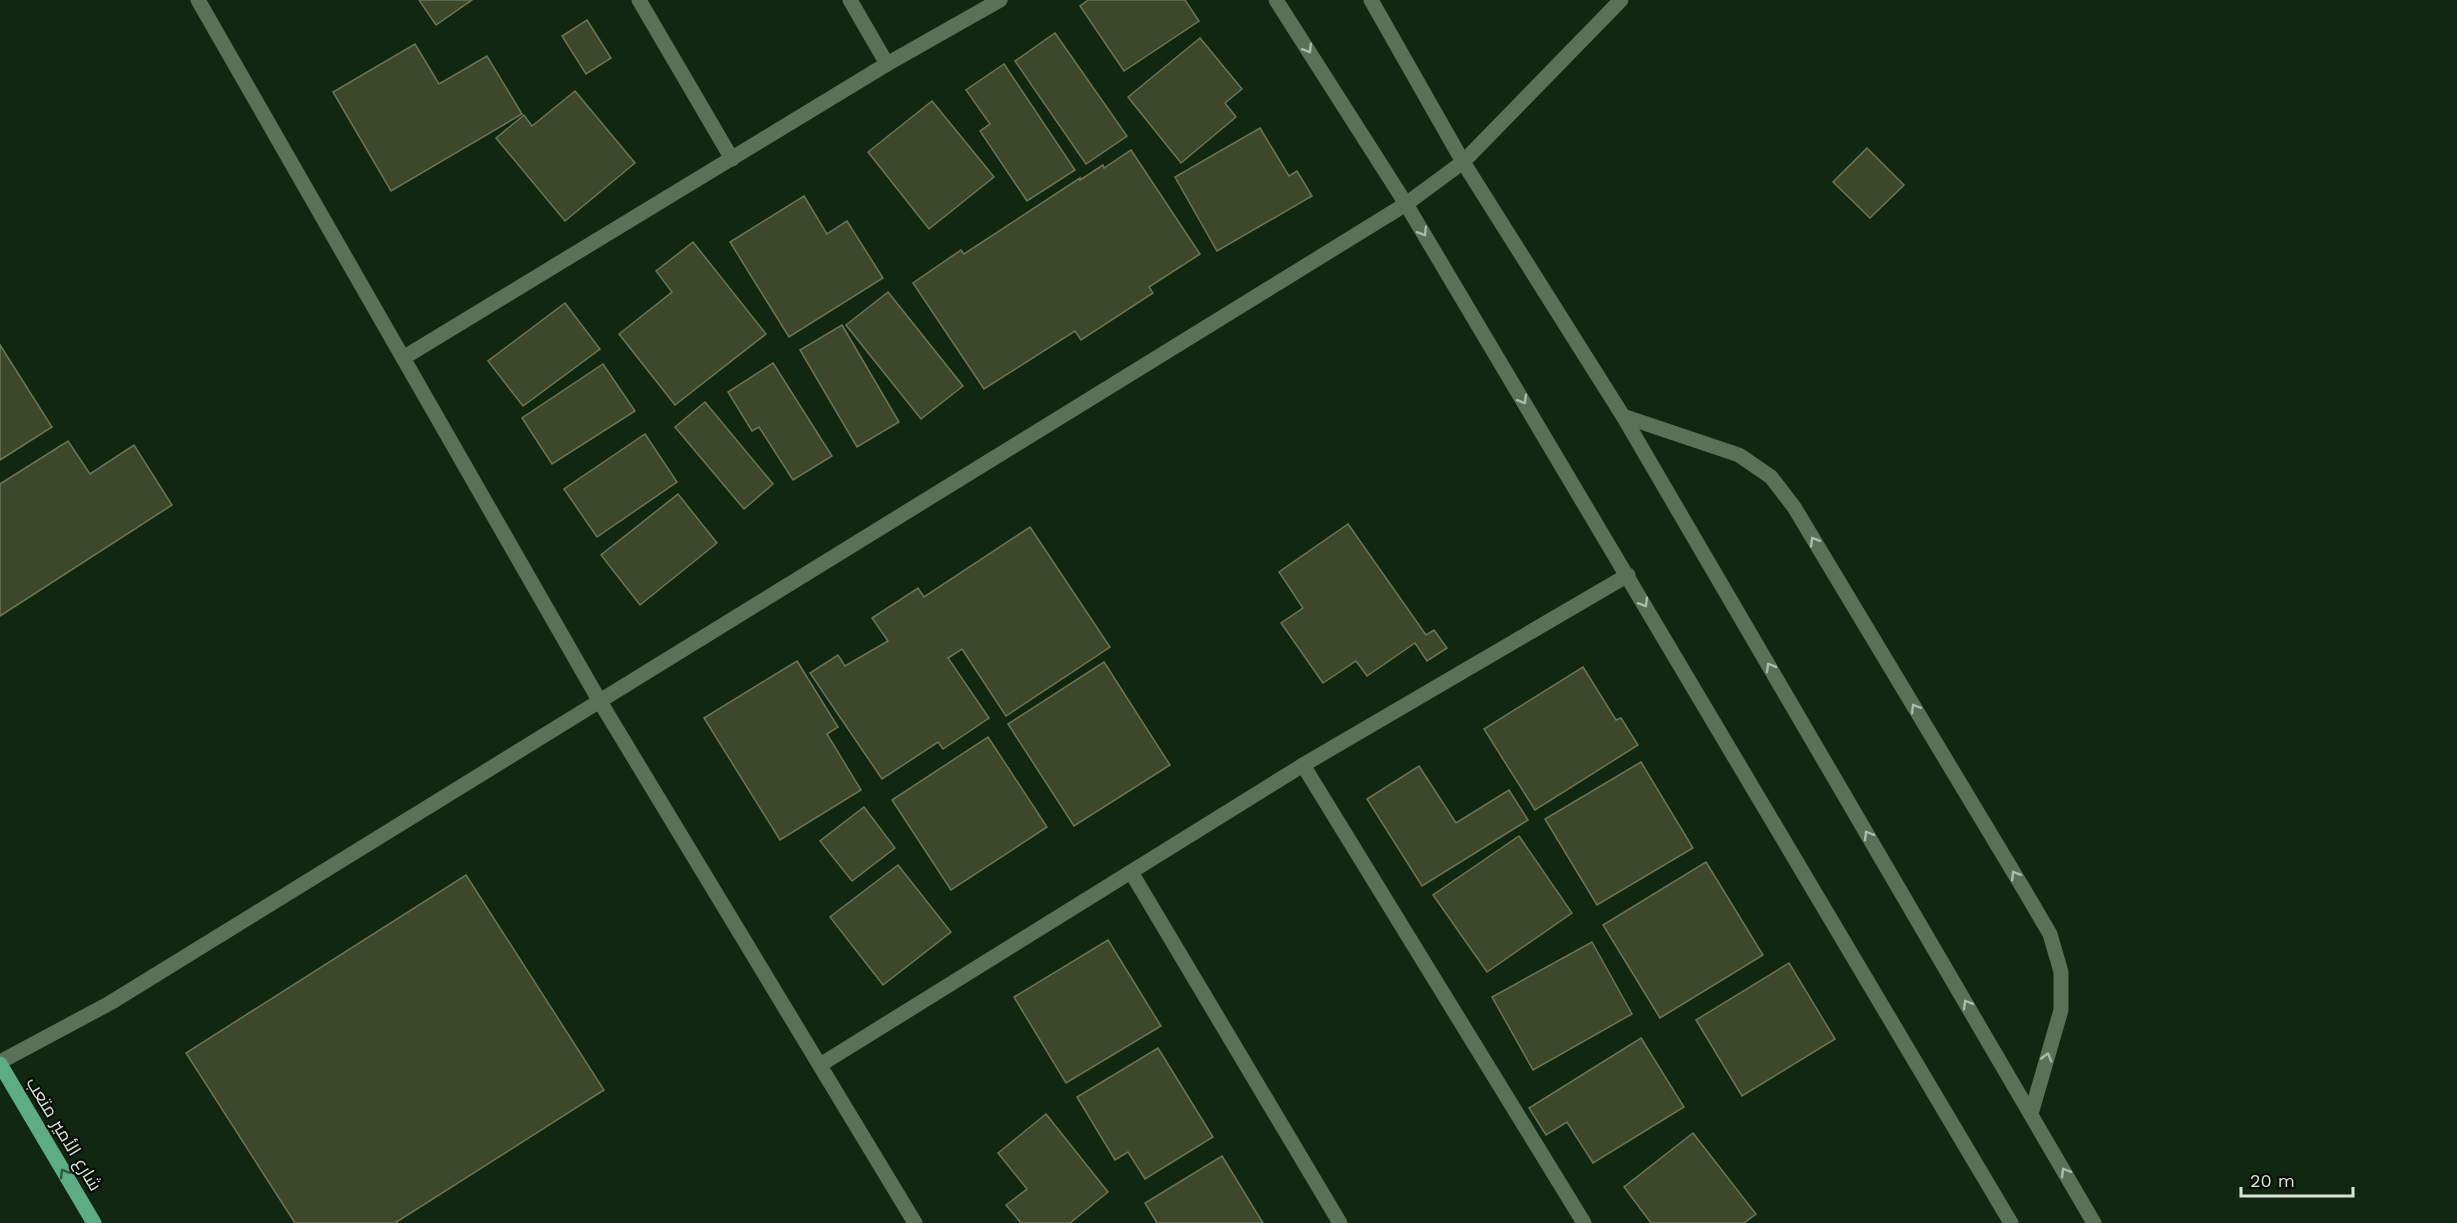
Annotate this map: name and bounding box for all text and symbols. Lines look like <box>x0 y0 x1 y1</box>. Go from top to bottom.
one-way arrow <box>1300 43 1311 54</box>
one-way arrow <box>1415 226 1427 236</box>
one-way arrow <box>1515 394 1527 404</box>
one-way arrow <box>1810 537 1822 547</box>
one-way arrow <box>1637 597 1649 607</box>
one-way arrow <box>1765 663 1777 673</box>
one-way arrow <box>1910 704 1922 714</box>
one-way arrow <box>1864 831 1876 842</box>
one-way arrow <box>2011 871 2023 881</box>
one-way arrow <box>1962 1000 1974 1010</box>
one-way arrow <box>2040 1052 2052 1063</box>
street label: شارع الأمير متعب <box>21 1073 107 1195</box>
scale bar <box>2241 1160 2354 1198</box>
one-way arrow <box>2061 1168 2072 1178</box>
one-way arrow <box>60 1169 72 1179</box>
text: 20 m <box>2250 1170 2295 1191</box>

